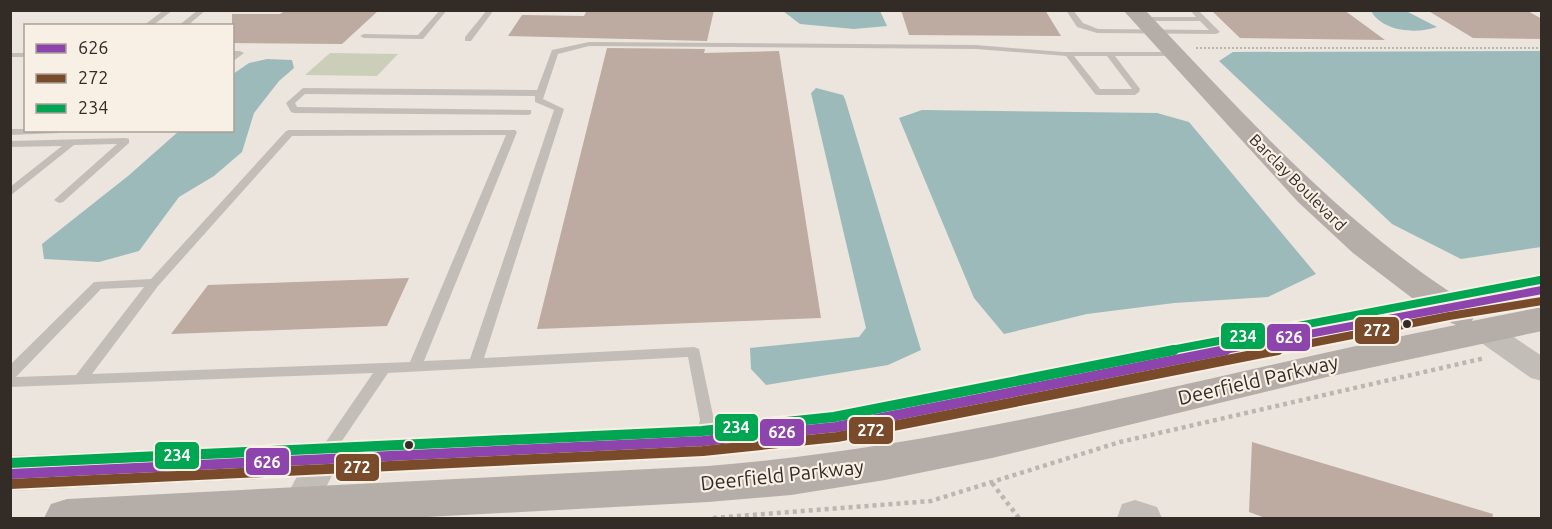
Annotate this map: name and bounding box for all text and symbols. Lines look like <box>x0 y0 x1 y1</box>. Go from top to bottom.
legend <box>24 24 234 132</box>
text: 626 <box>78 37 108 57</box>
text: 272 <box>78 67 108 87</box>
text: 234 <box>78 97 108 117</box>
street label: Barclay Boulevard <box>1246 130 1350 234</box>
line badge: 272 <box>1354 316 1400 345</box>
unlabelled marker <box>1401 318 1413 330</box>
text: 272 <box>1363 321 1391 339</box>
line badge: 234 <box>1220 322 1266 350</box>
line badge: 626 <box>1266 323 1311 352</box>
text: 234 <box>1229 327 1257 345</box>
text: 626 <box>1275 328 1303 346</box>
street label: Deerfield Parkway <box>1175 350 1341 409</box>
line badge: 234 <box>714 413 759 442</box>
line badge: 272 <box>848 416 894 445</box>
text: 234 <box>722 418 750 436</box>
line badge: 626 <box>759 418 805 447</box>
text: 272 <box>857 421 885 439</box>
text: 626 <box>768 423 796 441</box>
unlabelled marker <box>403 439 415 451</box>
line badge: 234 <box>154 441 200 470</box>
text: 234 <box>163 446 191 464</box>
line badge: 626 <box>245 447 290 476</box>
text: 626 <box>253 453 281 471</box>
line badge: 272 <box>335 453 380 482</box>
street label: Deerfield Parkway <box>699 454 865 495</box>
text: 272 <box>343 458 371 476</box>

